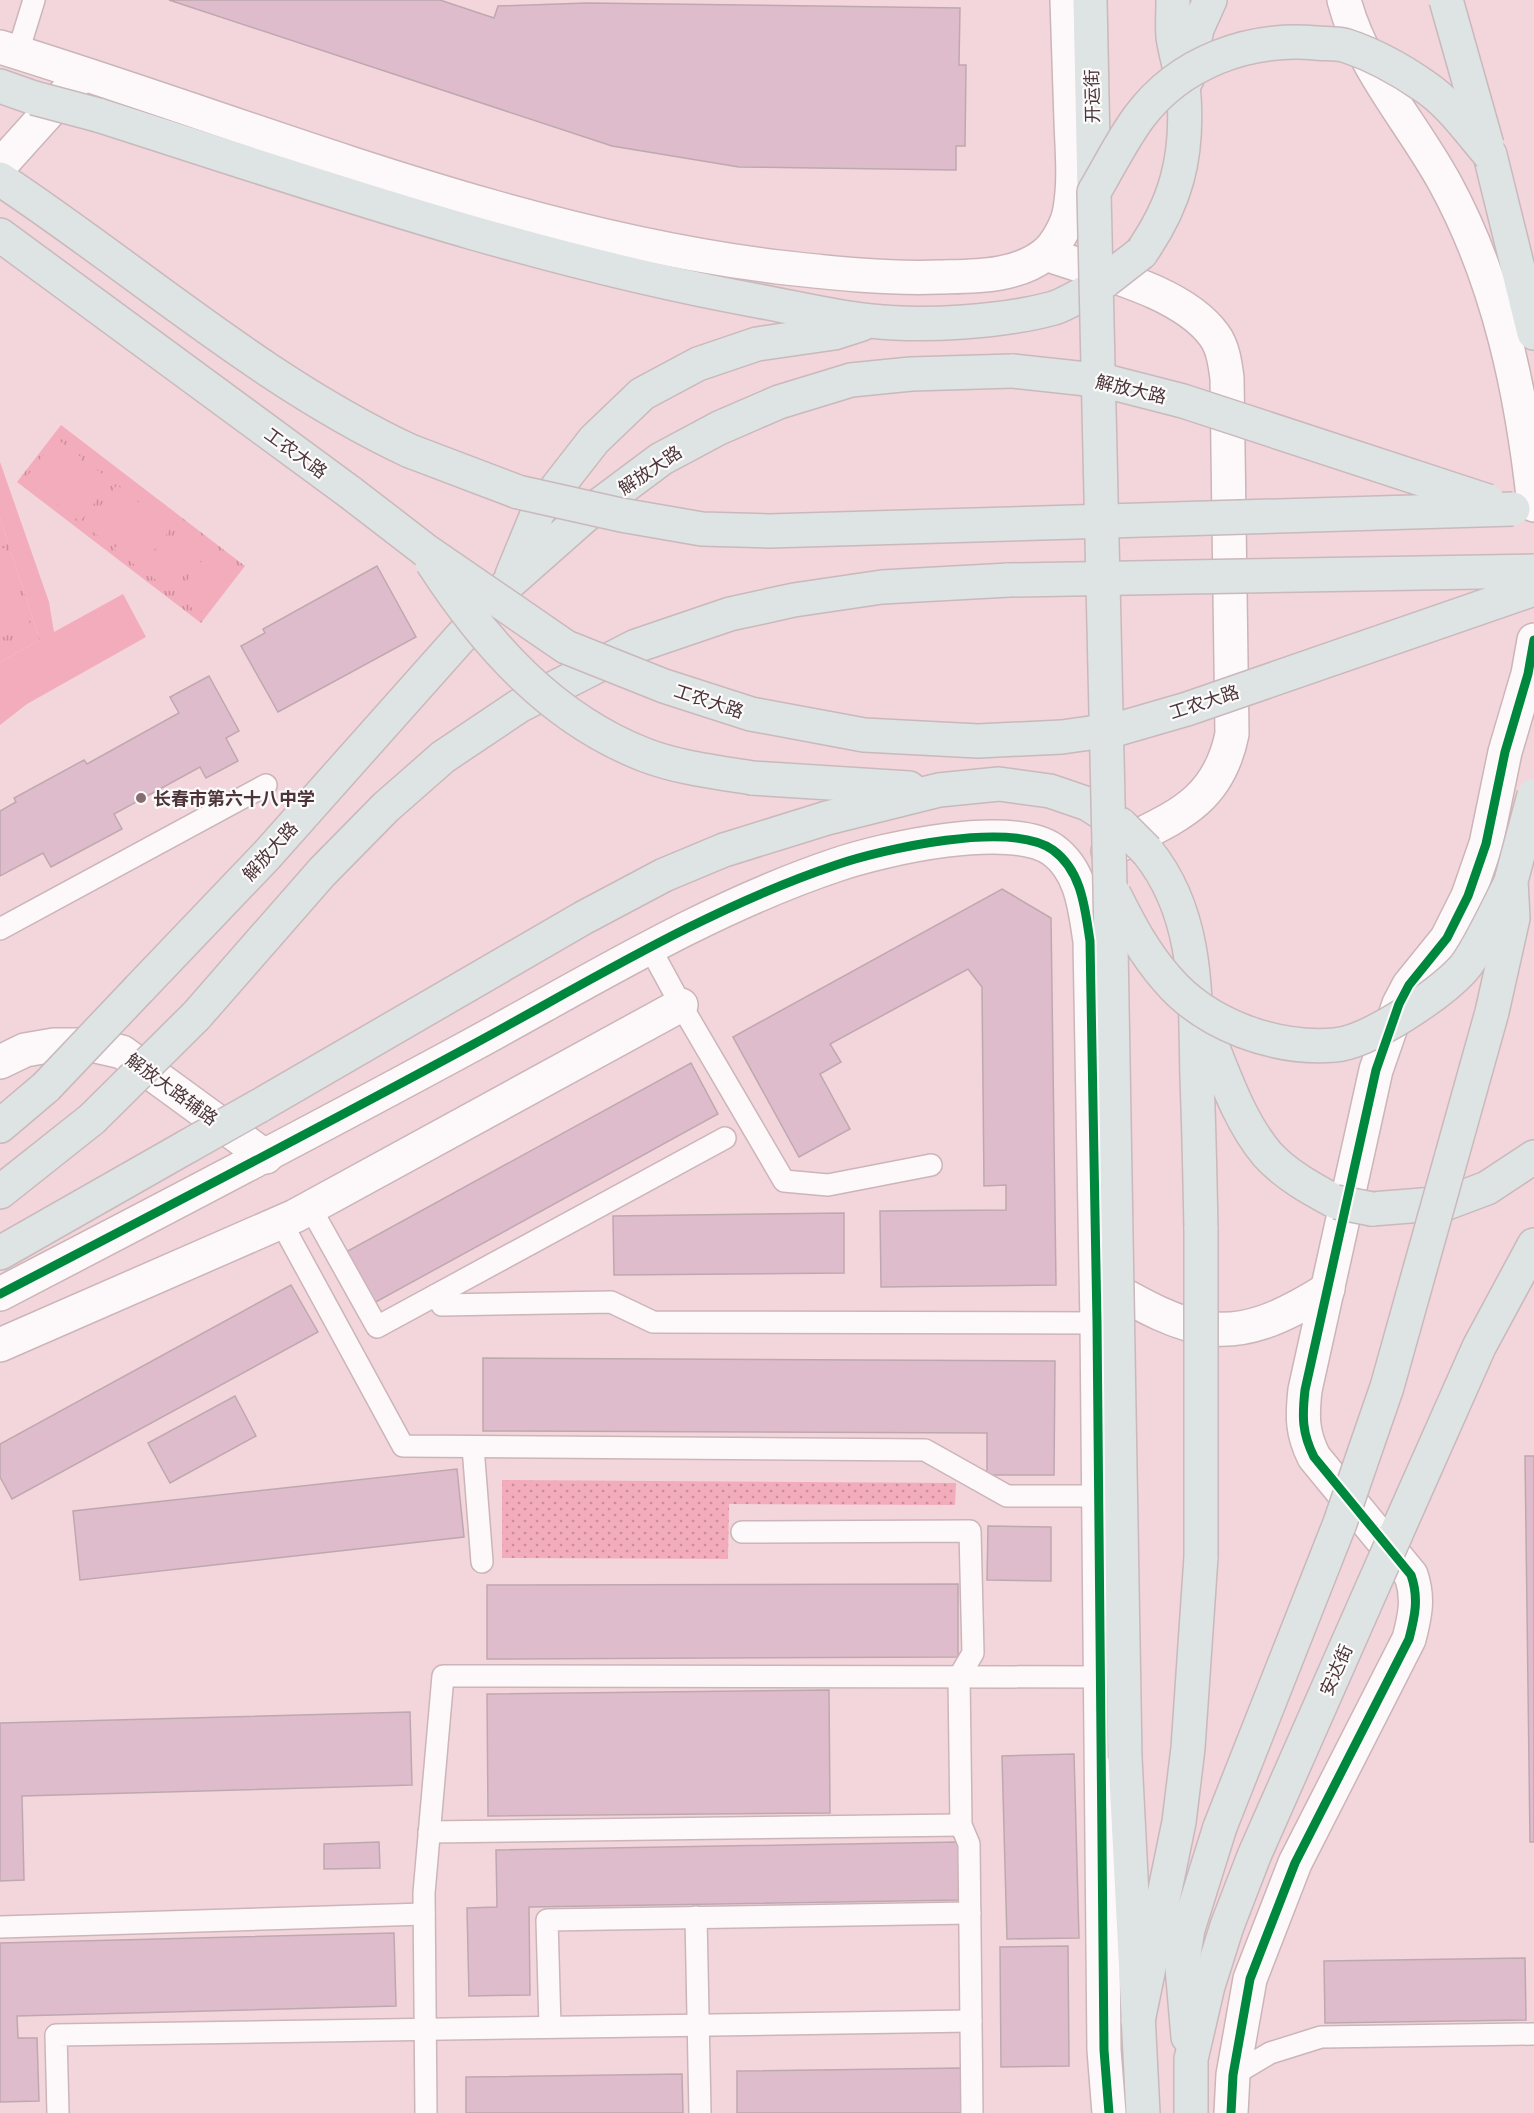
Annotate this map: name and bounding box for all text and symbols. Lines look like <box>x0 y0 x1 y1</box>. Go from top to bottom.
street label: 开运街 <box>1080 69 1104 123</box>
street label: 解放大路 <box>1093 370 1169 408</box>
street label: 工农大路 <box>260 423 332 483</box>
street label: 解放大路 <box>614 440 686 500</box>
street label: 工农大路 <box>671 679 747 723</box>
street label: 工农大路 <box>1166 680 1242 724</box>
place label: 长春市第六十八中学 <box>153 787 315 810</box>
marker: 长春市第六十八中学 <box>134 791 148 805</box>
street label: 解放大路 <box>237 817 303 885</box>
street label: 解放大路辅路 <box>122 1048 222 1130</box>
street label: 安达街 <box>1315 1641 1357 1699</box>

